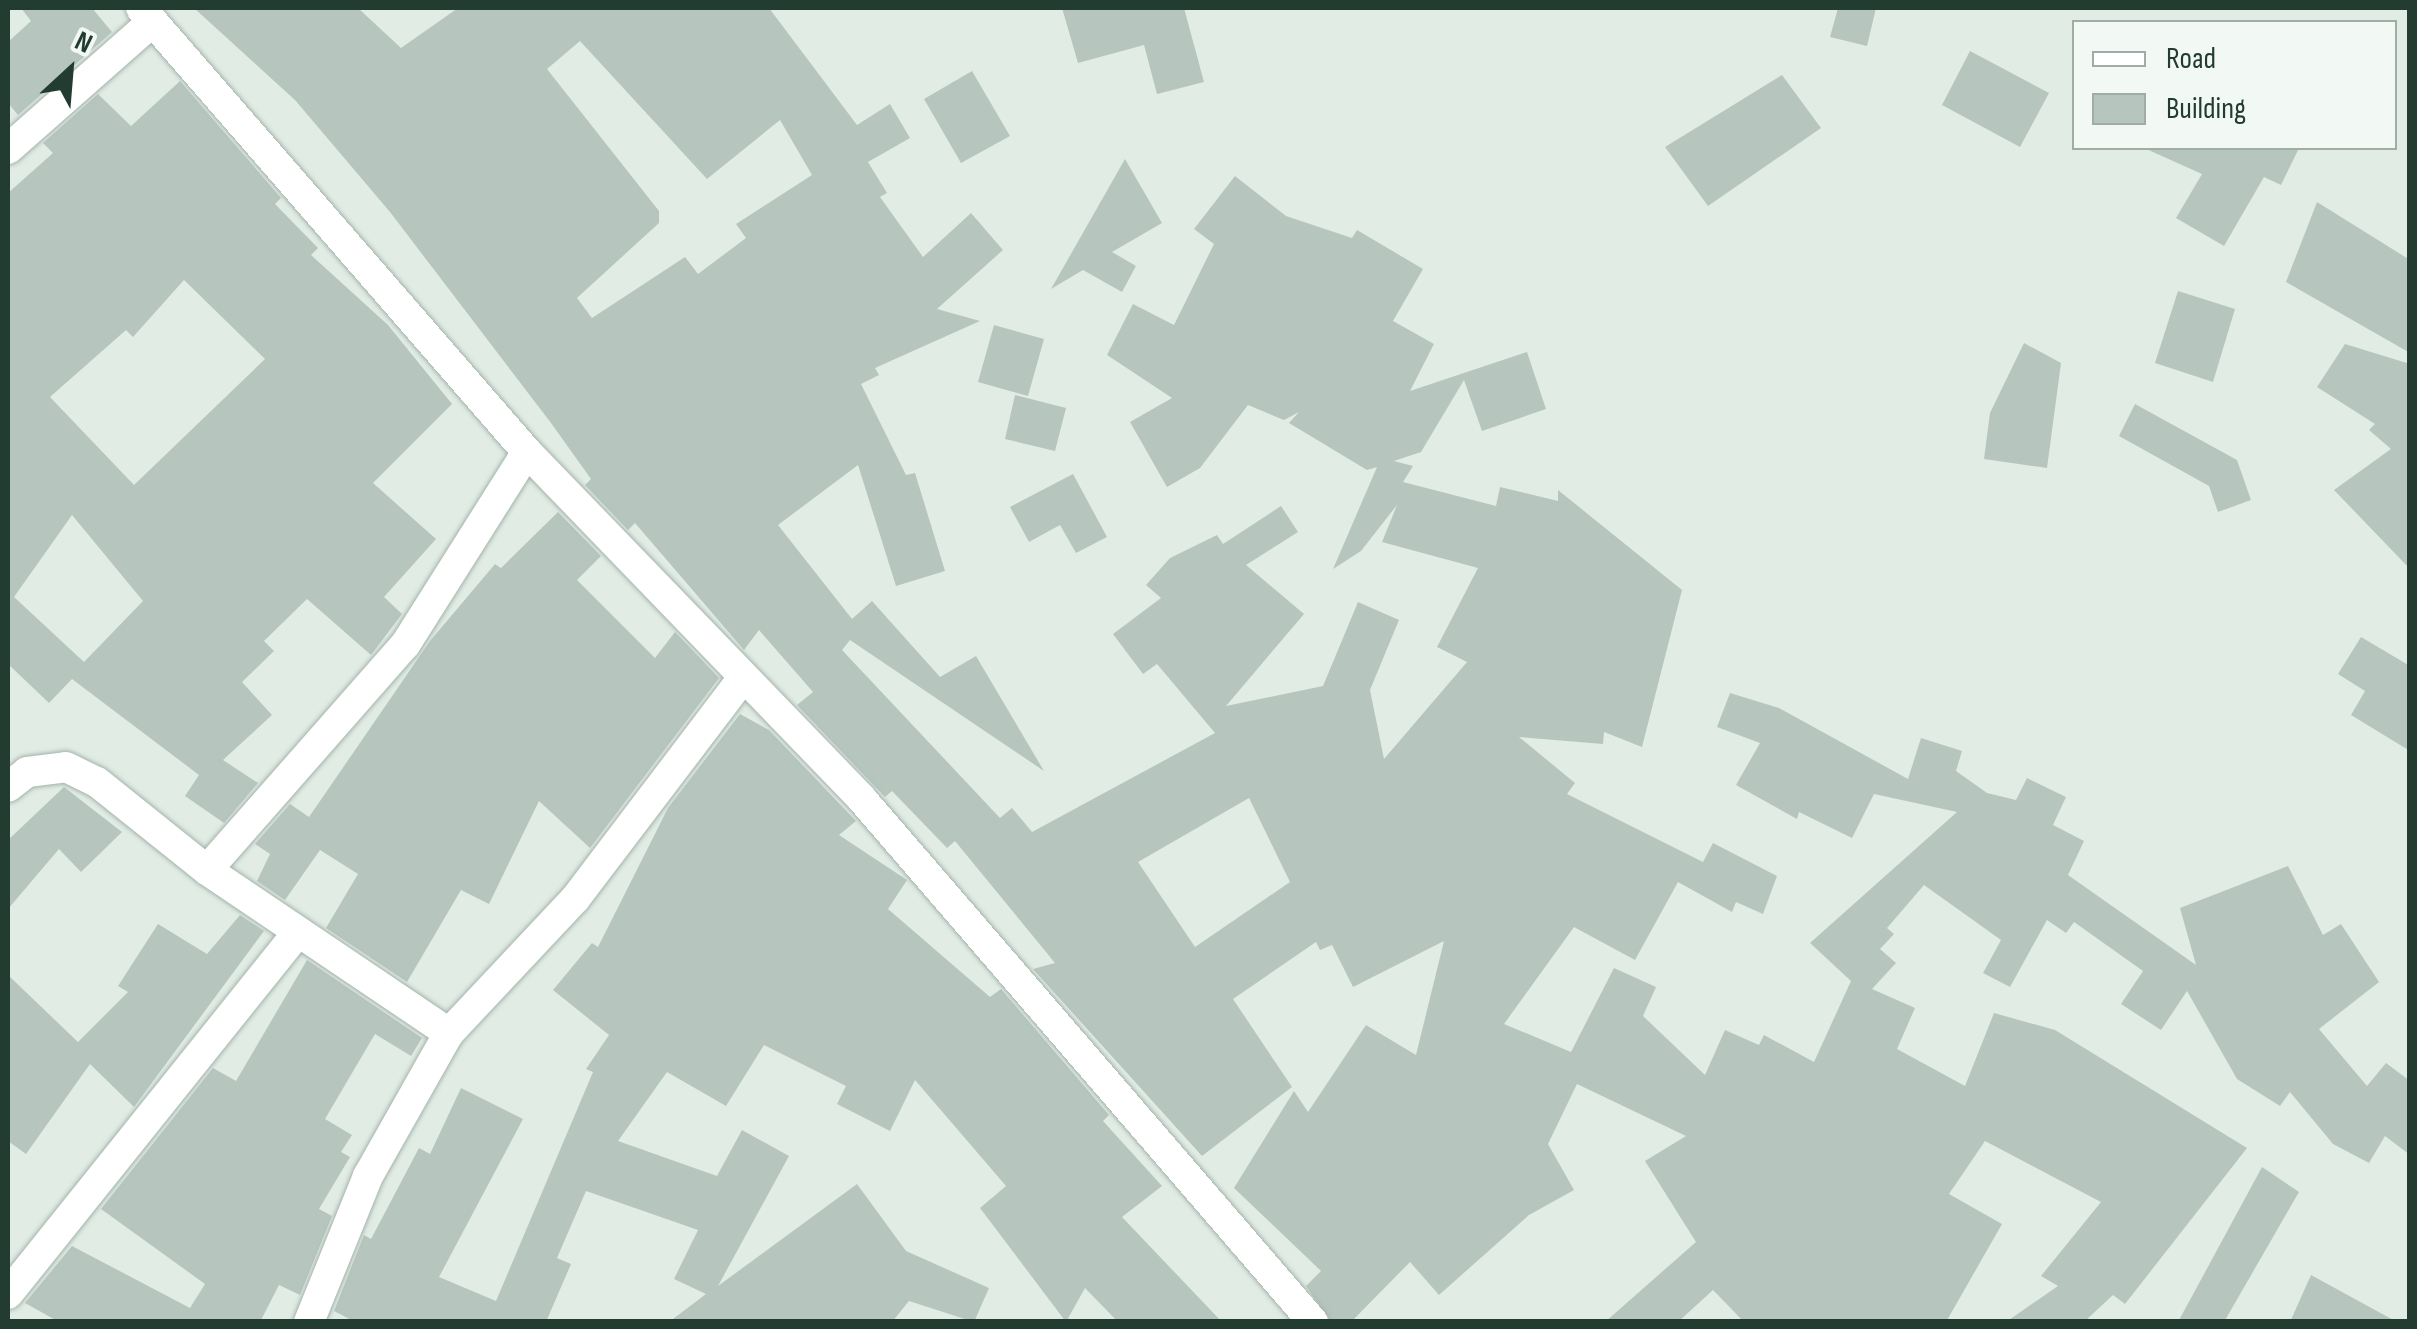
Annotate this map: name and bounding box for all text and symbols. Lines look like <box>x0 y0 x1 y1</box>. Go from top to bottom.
north arrow <box>20 20 120 120</box>
legend <box>2072 20 2397 150</box>
text: N <box>69 24 97 61</box>
text: Road <box>2166 41 2216 77</box>
text: Building <box>2166 91 2246 127</box>

